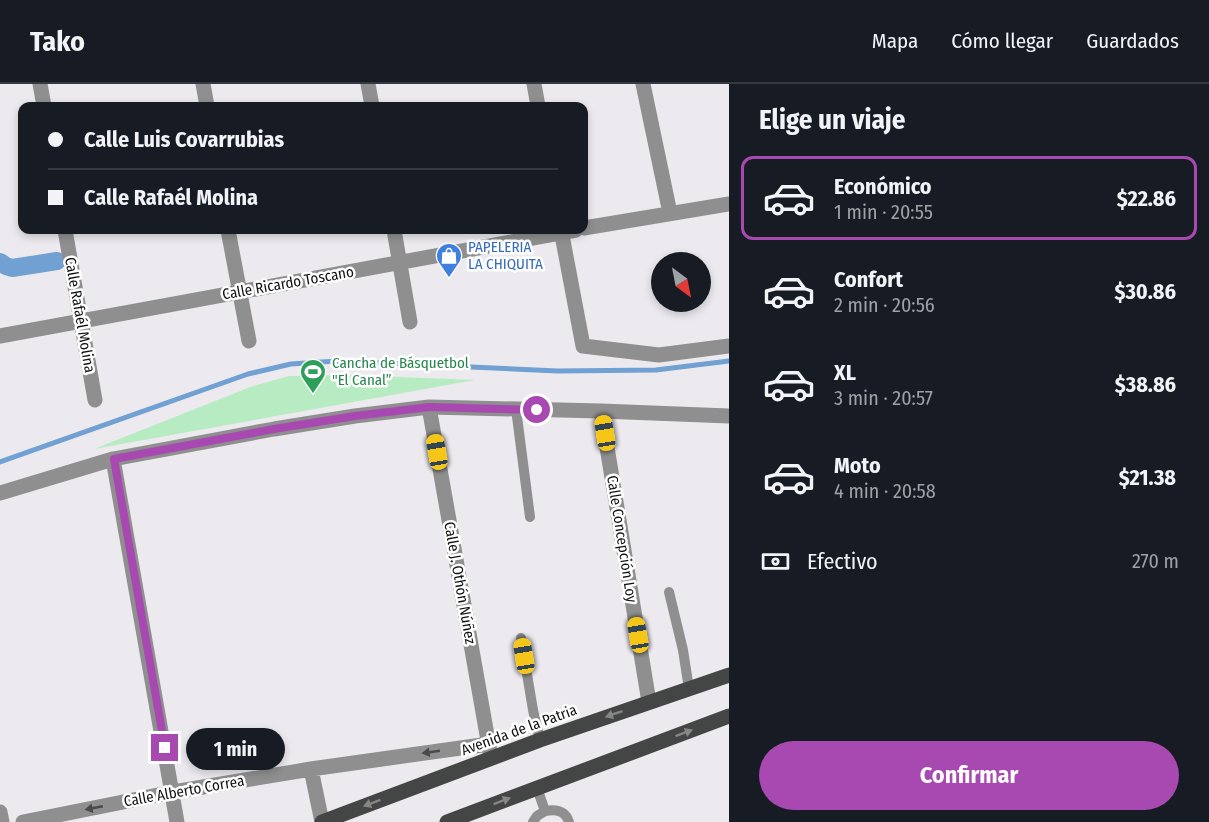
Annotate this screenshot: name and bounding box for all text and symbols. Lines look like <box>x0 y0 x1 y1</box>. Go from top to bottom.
text: Tako <box>30 25 85 58</box>
text: Mapa <box>872 28 918 54</box>
text: Cómo llegar <box>951 28 1053 54</box>
text: Guardados <box>1086 28 1179 54</box>
text: Elige un viaje <box>759 104 905 136</box>
text: Calle Luis Covarrubias <box>84 126 284 153</box>
icon: car <box>762 171 816 225</box>
text: Económico <box>834 173 932 200</box>
text: Calle Rafaél Molina <box>84 184 258 211</box>
text: $22.86 <box>1117 185 1176 212</box>
text: 1 min · 20:55 <box>834 200 933 224</box>
place label: PAPELERIA LA CHIQUITA <box>468 238 543 273</box>
shop icon: PAPELERIA LA CHIQUITA <box>434 241 464 279</box>
north arrow <box>651 252 711 312</box>
map controls <box>651 252 711 312</box>
street label: Calle Rafaél Molina <box>61 256 99 374</box>
street label: Calle Ricardo Toscano <box>221 263 355 303</box>
icon: car <box>762 264 816 318</box>
text: Confort <box>834 266 903 293</box>
text: $30.86 <box>1114 278 1176 305</box>
text: 2 min · 20:56 <box>834 293 935 317</box>
place label: Cancha de Básquetbol "El Canal” <box>332 354 469 389</box>
sports icon: Cancha de Básquetbol "El Canal” <box>298 357 328 395</box>
icon: car <box>762 357 816 411</box>
text: XL <box>834 359 856 386</box>
text: $38.86 <box>1115 371 1176 398</box>
text: 3 min · 20:57 <box>834 386 933 410</box>
route start <box>523 396 550 423</box>
car <box>593 414 617 452</box>
car <box>425 433 449 471</box>
icon: car <box>762 450 816 504</box>
text: Moto <box>834 452 881 479</box>
text: $21.38 <box>1119 464 1176 491</box>
street label: Calle Concepción Loy <box>603 474 641 604</box>
text: 4 min · 20:58 <box>834 479 936 503</box>
street label: Calle J. Othón Núñez <box>440 520 480 646</box>
icon: cash <box>759 545 792 578</box>
text: Efectivo <box>807 548 878 575</box>
text: 270 m <box>1132 549 1179 573</box>
car <box>626 616 650 654</box>
car <box>512 637 536 675</box>
street label: Avenida de la Patria <box>459 701 579 759</box>
one-way arrow <box>605 710 623 720</box>
callout: 1 min <box>186 727 285 769</box>
one-way arrow <box>676 727 694 737</box>
route end <box>151 734 178 761</box>
text: 1 min <box>214 737 257 761</box>
button: Confirmar <box>759 741 1179 810</box>
one-way arrow <box>421 747 440 756</box>
street label: Calle Alberto Correa <box>122 772 246 810</box>
one-way arrow <box>493 796 511 806</box>
one-way arrow <box>363 799 381 809</box>
one-way arrow <box>84 804 103 813</box>

